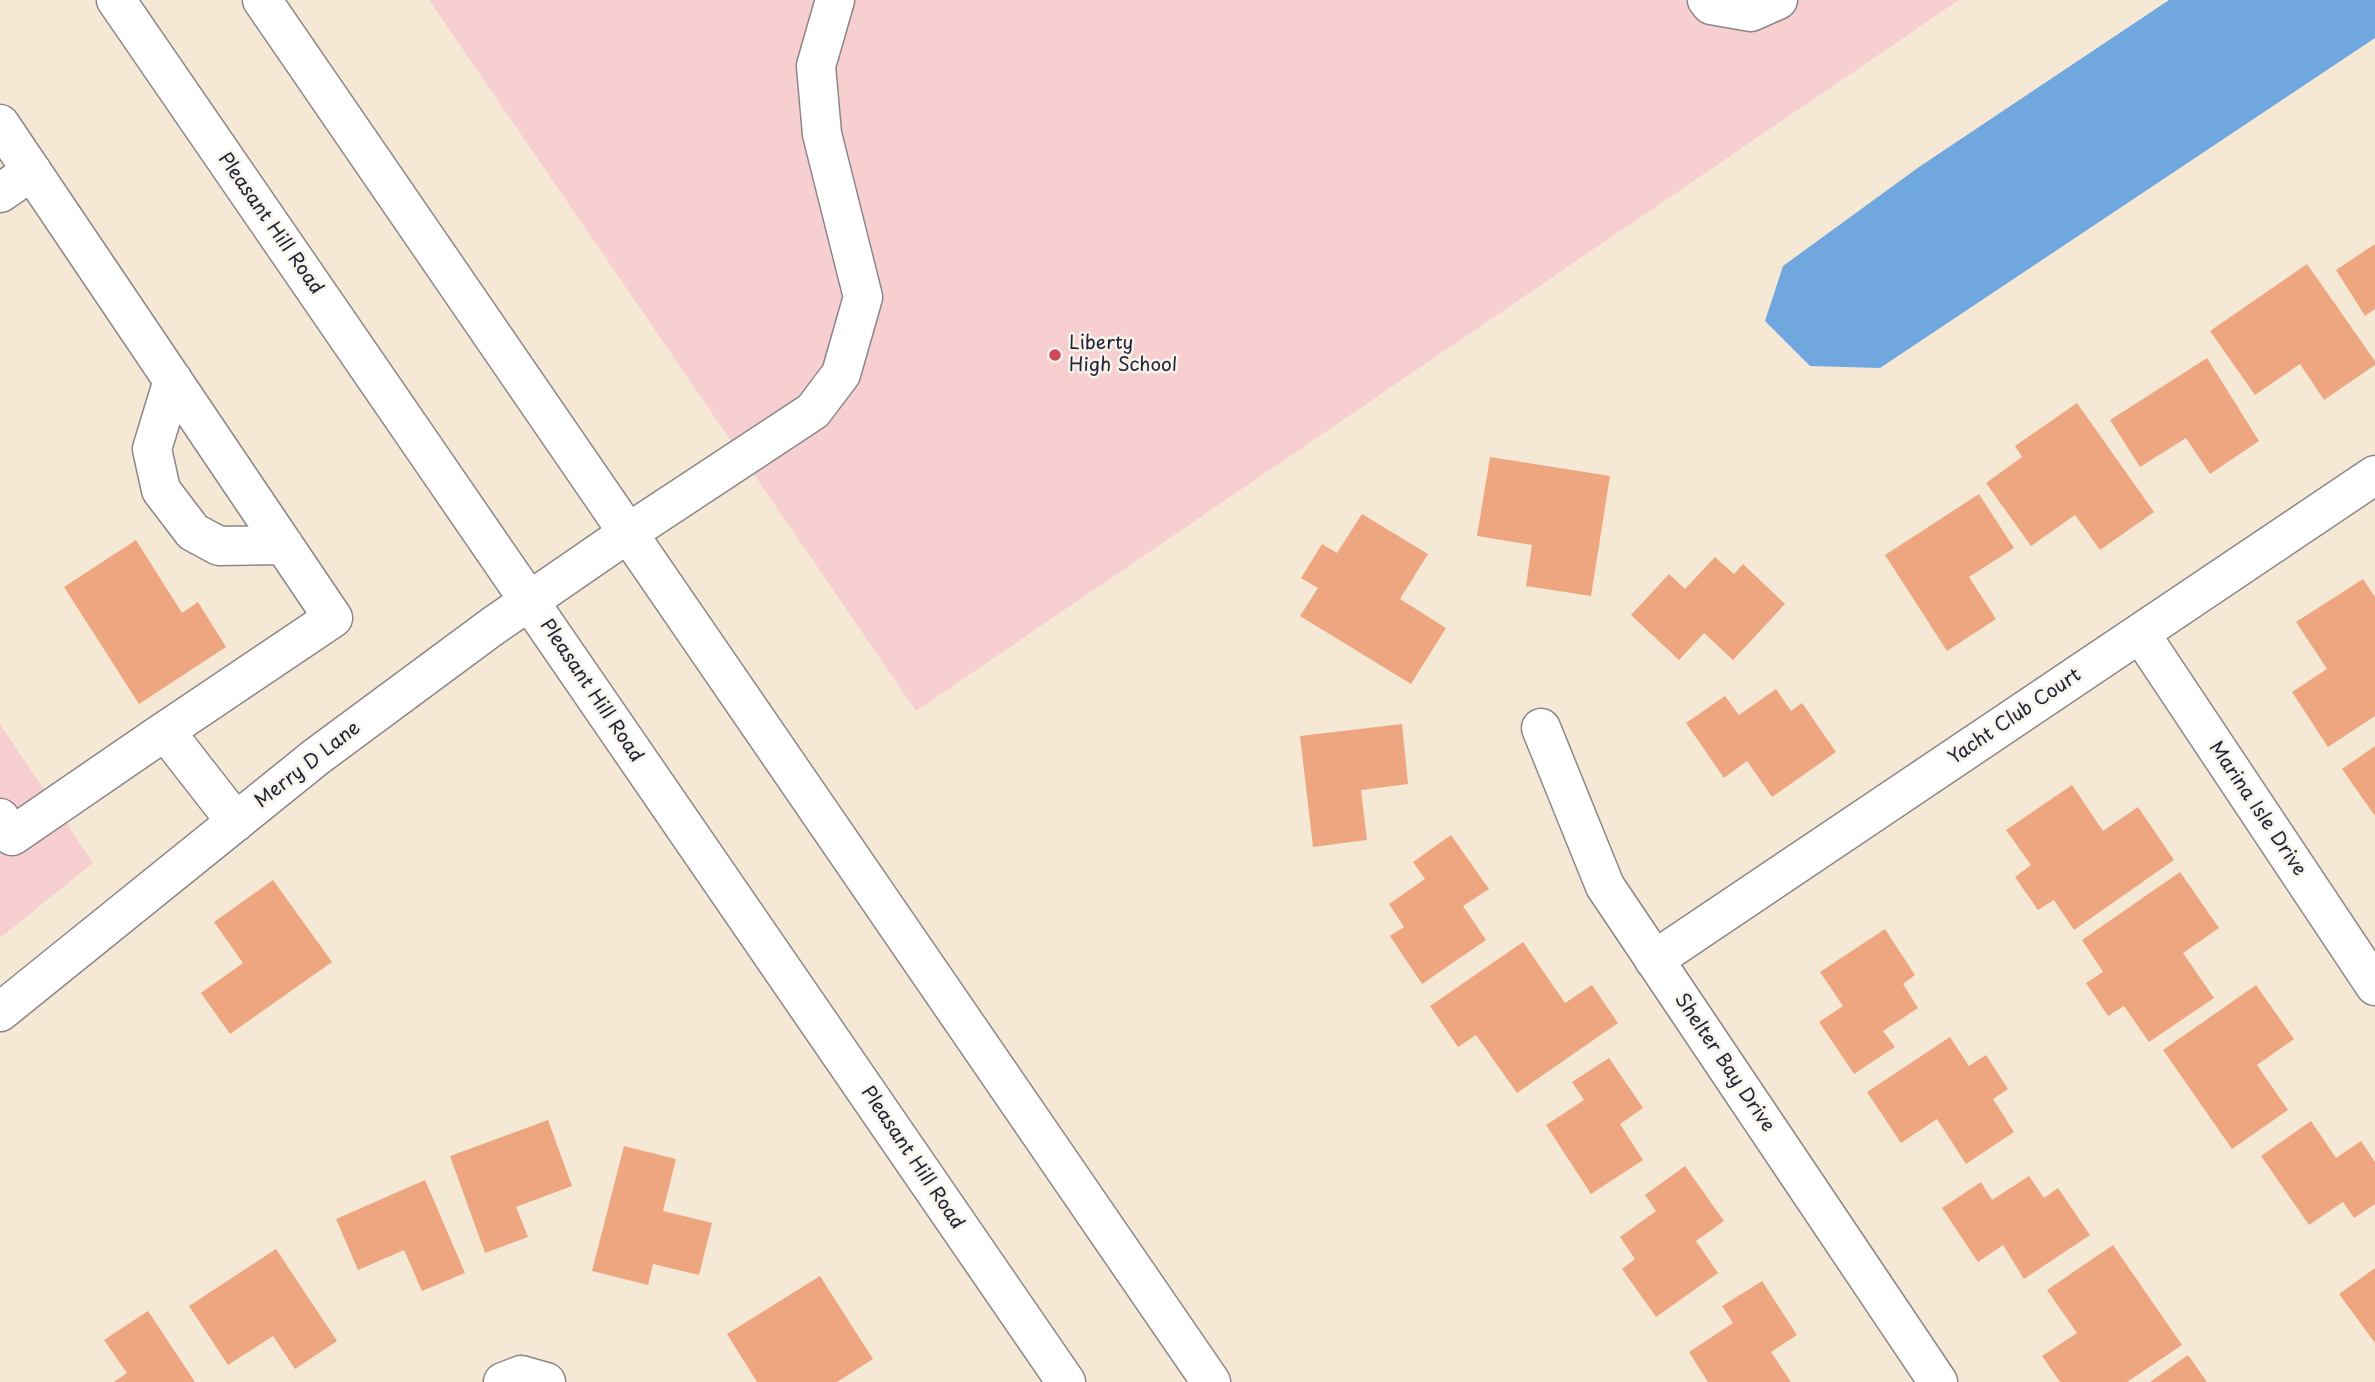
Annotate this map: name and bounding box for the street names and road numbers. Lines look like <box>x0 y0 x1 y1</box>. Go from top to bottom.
street label: Pleasant Hill Road <box>213 149 327 299</box>
street label: Pleasant Hill Road <box>535 615 647 767</box>
street label: Yacht Club Court <box>1944 664 2086 770</box>
street label: Merry D Lane <box>251 717 365 813</box>
street label: Marina Isle Drive <box>2204 737 2310 881</box>
street label: Shelter Bay Drive <box>1669 989 1779 1137</box>
street label: Pleasant Hill Road <box>856 1082 968 1234</box>

